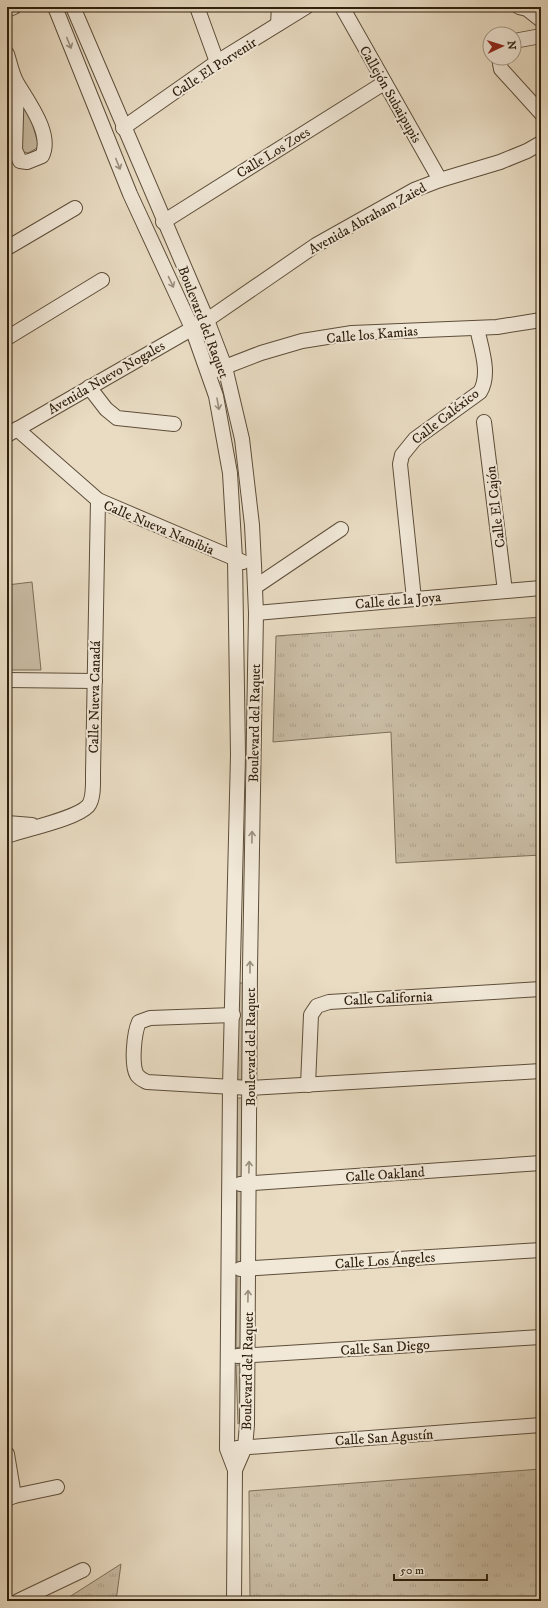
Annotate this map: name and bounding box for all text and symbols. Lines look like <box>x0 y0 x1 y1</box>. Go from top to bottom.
north arrow <box>482 26 522 66</box>
street label: Calle El Porvenir <box>169 33 261 102</box>
one-way arrow <box>66 37 74 49</box>
text: N <box>504 40 518 50</box>
street label: Callejón Subaipupis <box>355 43 425 147</box>
street label: Calle Los Zoes <box>233 123 314 183</box>
one-way arrow <box>114 157 122 169</box>
street label: Avenida Abraham Zaied <box>305 179 430 259</box>
street label: Boulevard del Raquet <box>173 264 233 382</box>
one-way arrow <box>168 276 175 288</box>
street label: Calle los Kamias <box>326 322 419 348</box>
street label: Avenida Nuevo Nogales <box>45 337 169 419</box>
street label: Calle Caléxico <box>408 385 483 449</box>
one-way arrow <box>214 397 222 410</box>
street label: Calle El Cajón <box>482 464 510 549</box>
street label: Calle Nueva Namibia <box>100 496 217 559</box>
street label: Calle de la Joya <box>354 588 442 614</box>
street label: Calle Nueva Canadá <box>85 640 105 754</box>
street label: Boulevard del Raquet <box>245 663 265 783</box>
one-way arrow <box>248 831 256 844</box>
one-way arrow <box>246 961 254 974</box>
street label: Boulevard del Raquet <box>242 987 260 1106</box>
street label: Calle California <box>343 988 433 1010</box>
one-way arrow <box>245 1161 253 1174</box>
street label: Calle Oakland <box>345 1163 425 1187</box>
street label: Calle Los Ángeles <box>334 1248 436 1273</box>
one-way arrow <box>244 1290 252 1303</box>
street label: Boulevard del Raquet <box>238 1311 258 1431</box>
street label: Calle San Diego <box>340 1336 431 1360</box>
street label: Calle San Agustín <box>334 1426 435 1450</box>
scale bar <box>394 1556 487 1582</box>
text: 50 m <box>400 1563 424 1578</box>

